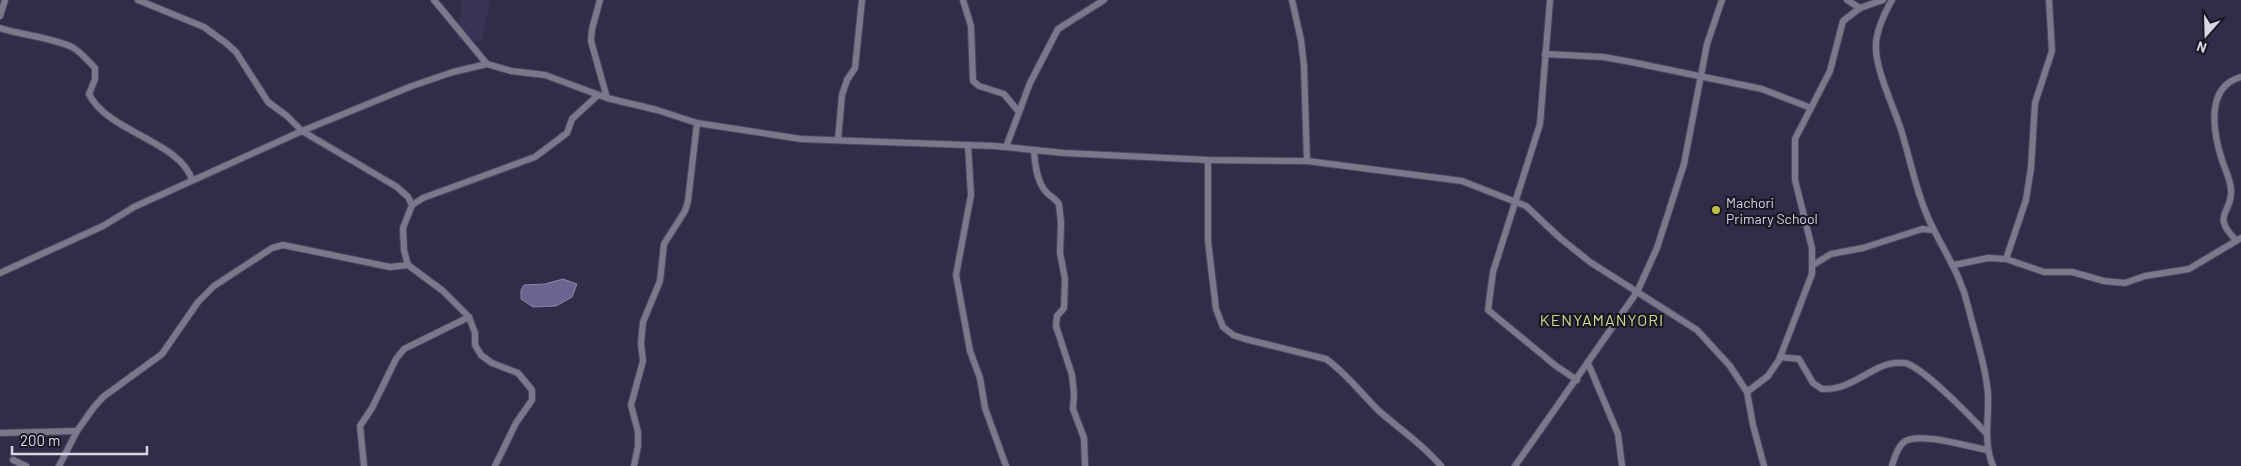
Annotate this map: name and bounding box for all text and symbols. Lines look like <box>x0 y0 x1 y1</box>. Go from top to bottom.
north arrow <box>2181 10 2231 60</box>
text: N <box>2194 38 2209 57</box>
place label: Machori Primary School <box>1726 194 1818 227</box>
marker: Machori Primary School <box>1710 204 1722 216</box>
district label: KENYAMANYORI <box>1540 310 1664 329</box>
scale bar <box>12 424 148 456</box>
text: 200 m <box>20 431 60 449</box>

